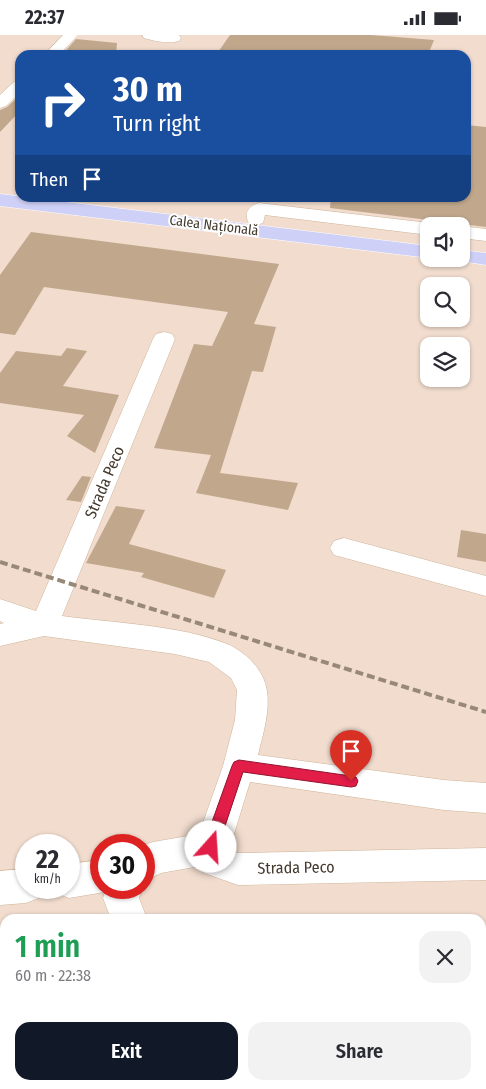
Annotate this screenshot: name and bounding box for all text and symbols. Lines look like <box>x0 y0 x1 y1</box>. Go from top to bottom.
text: 22:37 <box>25 6 64 29</box>
text: 30 m <box>113 68 183 110</box>
icon: right <box>30 70 95 135</box>
text: Turn right <box>113 110 201 137</box>
icon: arrive <box>78 165 106 193</box>
text: Then <box>30 168 68 191</box>
street label: Calea Națională <box>168 212 260 240</box>
map controls <box>420 217 470 387</box>
button: sound <box>420 217 470 267</box>
button: search <box>420 277 470 327</box>
button: layers <box>420 337 470 387</box>
street label: Strada Peco <box>81 443 128 521</box>
pin <box>330 730 372 781</box>
icon: arrive <box>337 737 365 765</box>
position arrow <box>184 820 236 872</box>
speed limit sign: 30 <box>90 834 155 899</box>
text: 22 <box>36 845 59 875</box>
street label: Strada Peco <box>257 857 335 878</box>
text: km/h <box>34 872 61 886</box>
text: 1 min <box>15 929 80 965</box>
button: close <box>419 931 471 983</box>
text: 60 m · 22:38 <box>15 966 91 985</box>
button: Exit <box>15 1022 238 1080</box>
button: Share <box>248 1022 471 1080</box>

